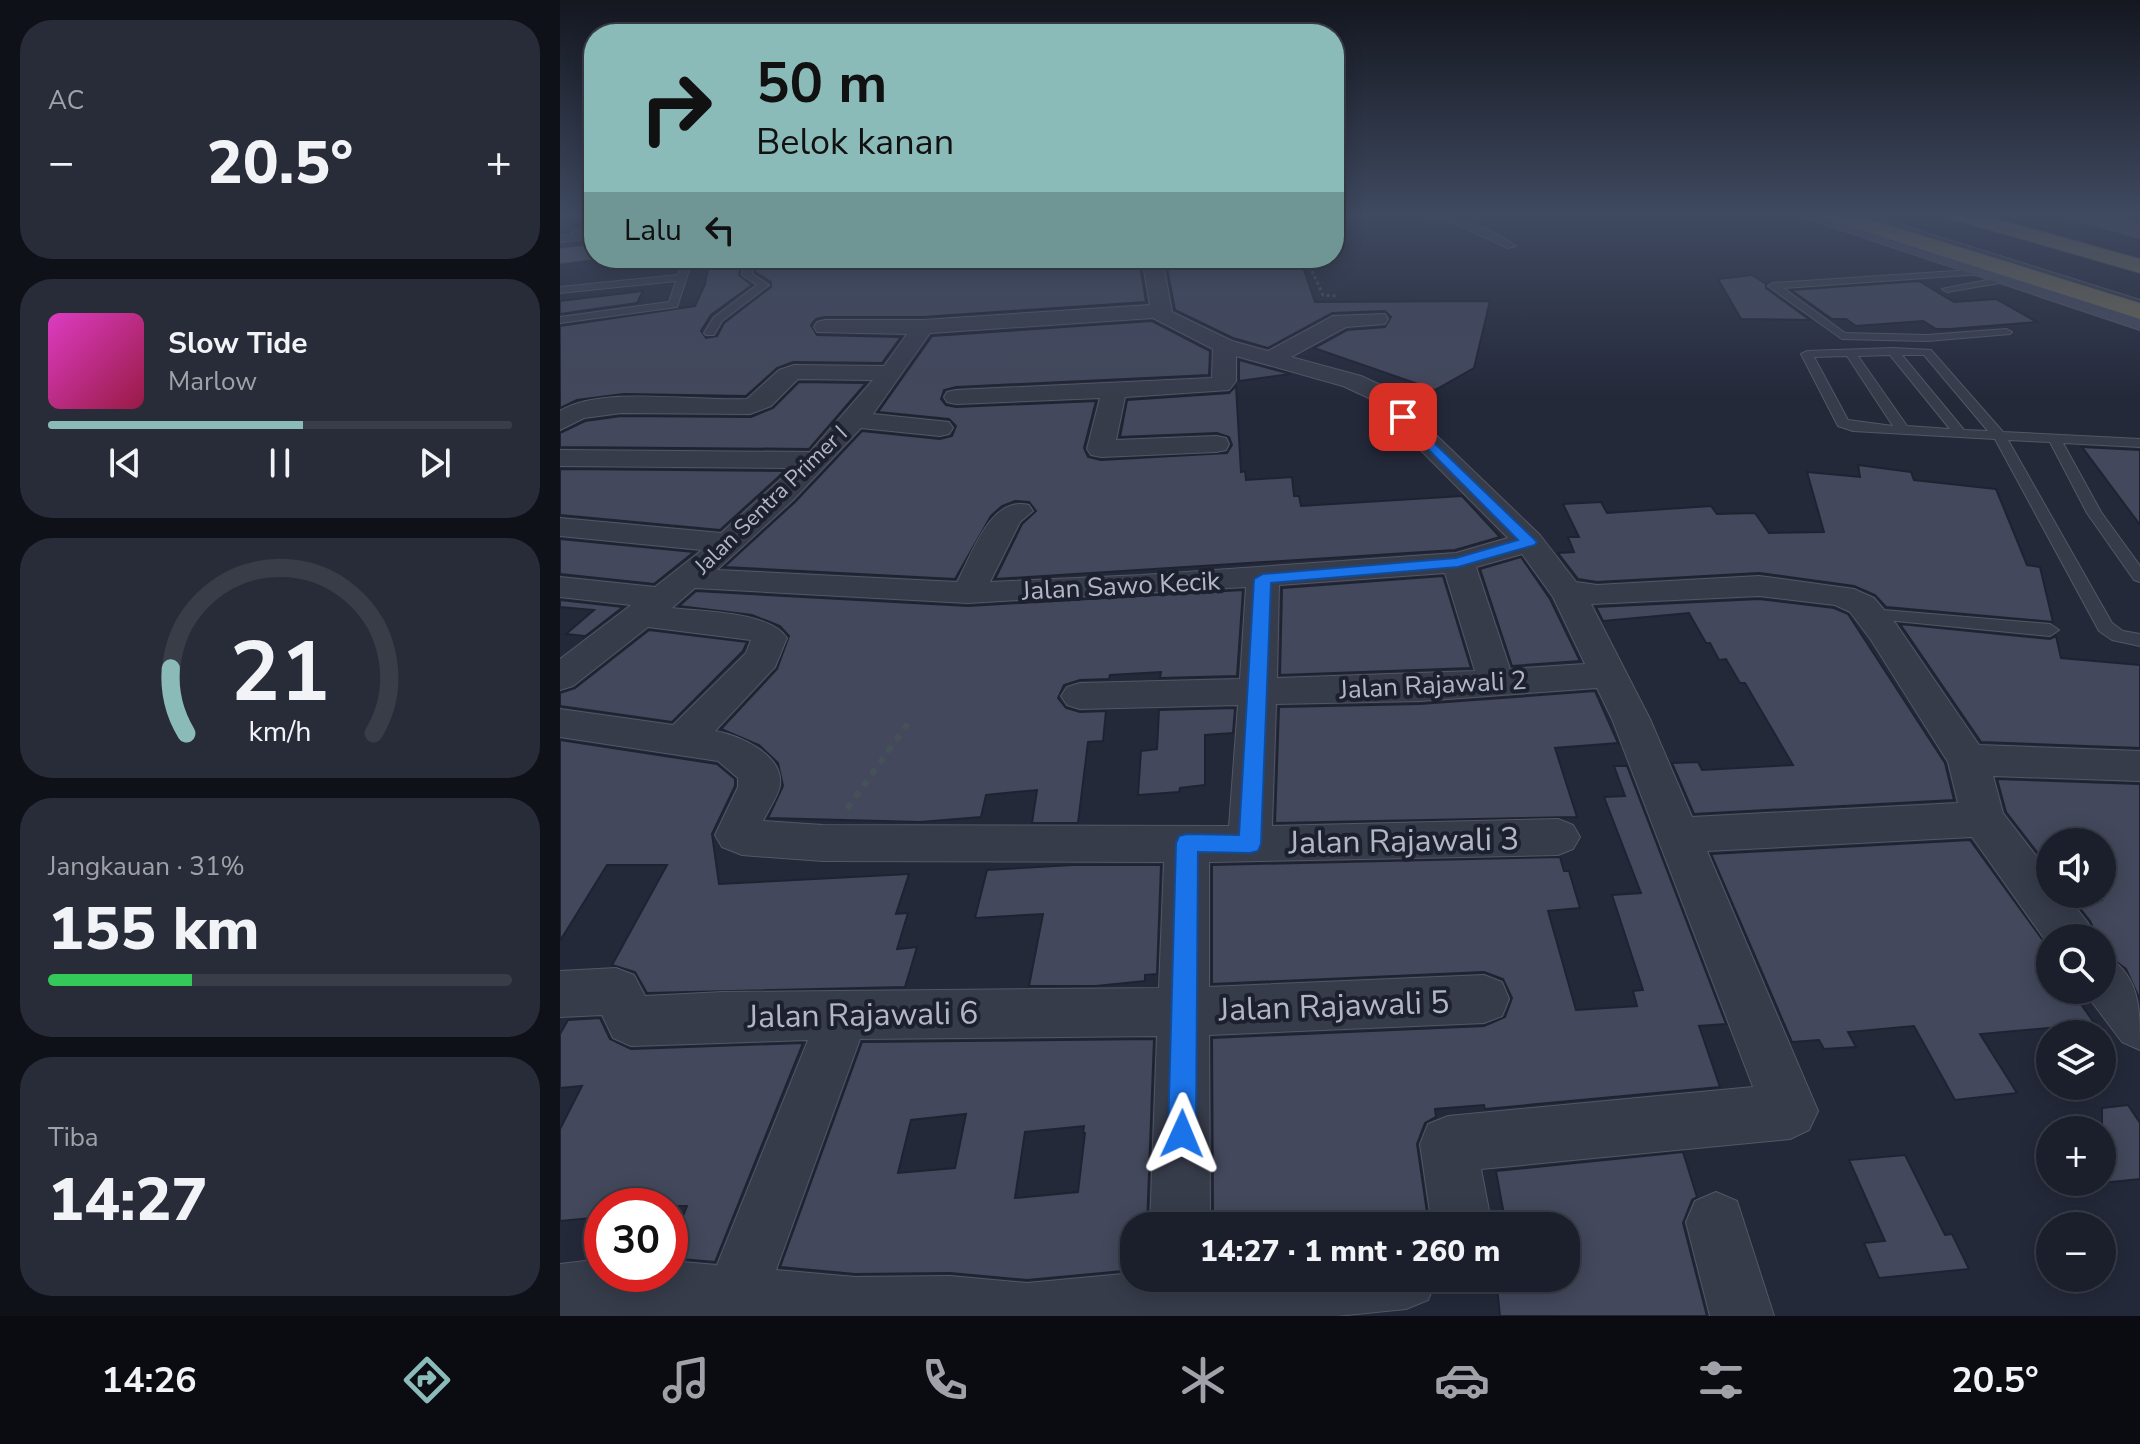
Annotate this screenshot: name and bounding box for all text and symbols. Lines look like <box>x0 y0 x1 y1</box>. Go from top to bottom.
text: 50 m <box>756 45 887 122</box>
icon: right <box>624 56 728 160</box>
text: AC <box>48 83 84 118</box>
text: Belok kanan <box>756 118 954 167</box>
text: 20.5° <box>207 122 353 204</box>
text: − <box>48 133 74 193</box>
text: + <box>486 133 512 193</box>
icon: left <box>698 208 742 252</box>
text: Lalu <box>624 210 682 251</box>
text: Slow Tide <box>168 323 308 364</box>
text: Marlow <box>168 364 257 399</box>
pin <box>1369 383 1437 451</box>
icon: arrive <box>1381 395 1425 439</box>
street label: Jalan Sentra Primer I <box>687 419 854 582</box>
icon: previous <box>103 441 147 485</box>
icon: pause <box>258 441 302 485</box>
icon: next <box>413 441 457 485</box>
street label: Jalan Sawo Kecik <box>1020 563 1222 609</box>
text: 21 <box>230 616 330 729</box>
street label: Jalan Rajawali 2 <box>1337 663 1528 707</box>
text: km/h <box>249 712 311 751</box>
street label: Jalan Rajawali 3 <box>1287 817 1520 865</box>
map controls <box>2036 828 2116 1292</box>
button: sound <box>2036 828 2116 908</box>
text: Jangkauan · 31% <box>48 849 245 884</box>
text: 155 km <box>48 888 260 970</box>
button: search <box>2036 924 2116 1004</box>
street label: Jalan Rajawali 5 <box>1217 980 1450 1032</box>
street label: Jalan Rajawali 6 <box>746 991 979 1039</box>
button: layers <box>2036 1020 2116 1100</box>
position arrow <box>1140 1092 1224 1176</box>
button: + <box>2036 1116 2116 1196</box>
text: Tiba <box>48 1120 99 1155</box>
text: 14:27 <box>48 1159 208 1241</box>
speed limit sign: 30 <box>584 1188 688 1292</box>
button: − <box>2036 1212 2116 1292</box>
text: 14:27 · 1 mnt · 260 m <box>1200 1231 1500 1272</box>
icon: directions <box>399 1352 455 1408</box>
icon: music <box>658 1352 714 1408</box>
icon: phone <box>917 1352 973 1408</box>
icon: climate <box>1175 1352 1231 1408</box>
icon: car <box>1434 1352 1490 1408</box>
icon: filters <box>1693 1352 1749 1408</box>
text: 14:26 <box>101 1356 197 1405</box>
text: 20.5° <box>1951 1356 2039 1405</box>

